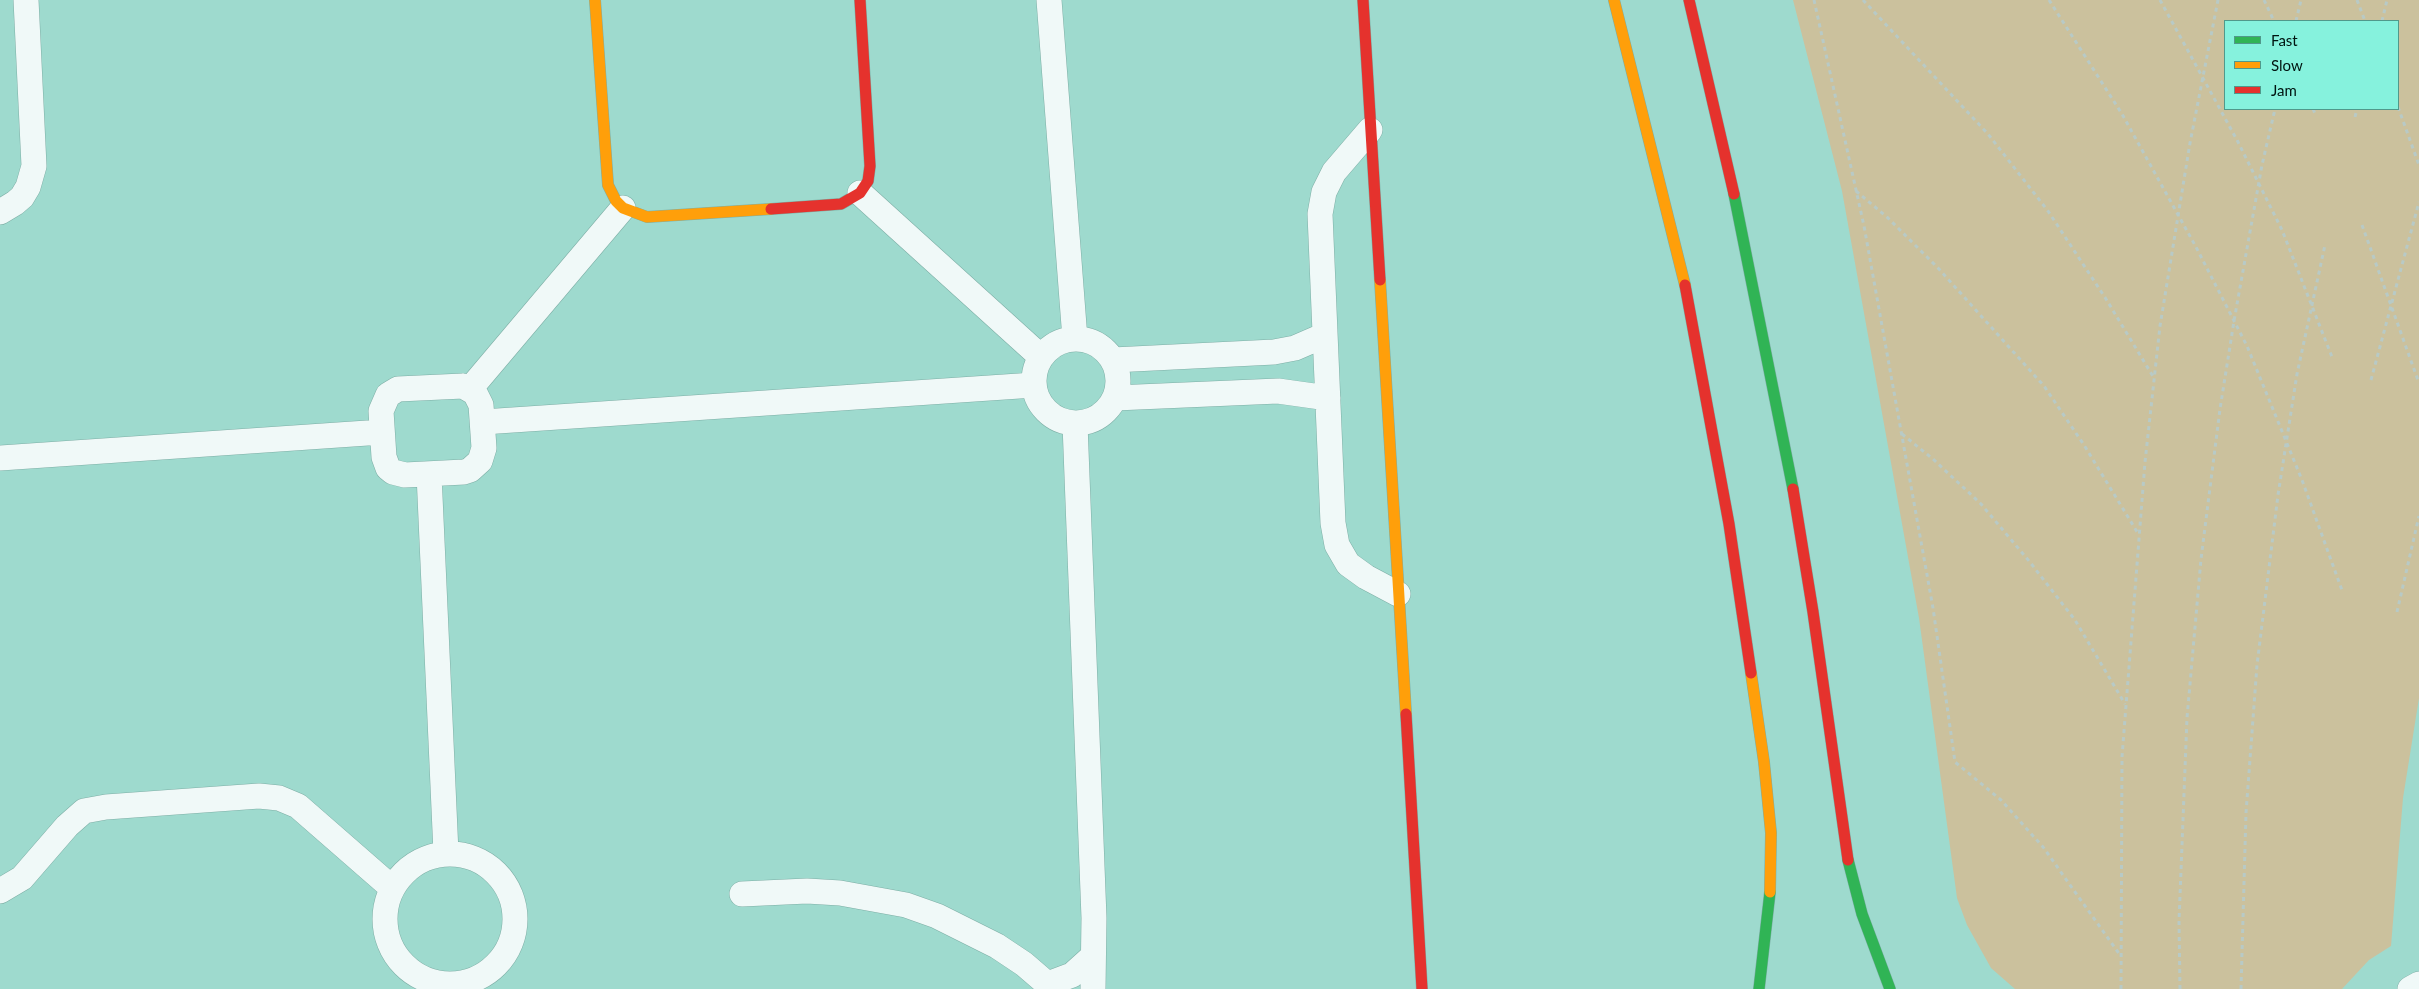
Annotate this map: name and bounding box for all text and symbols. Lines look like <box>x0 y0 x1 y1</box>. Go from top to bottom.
legend <box>2224 20 2399 110</box>
text: Fast <box>2271 31 2298 49</box>
text: Slow <box>2271 56 2303 74</box>
text: Jam <box>2271 81 2297 99</box>

